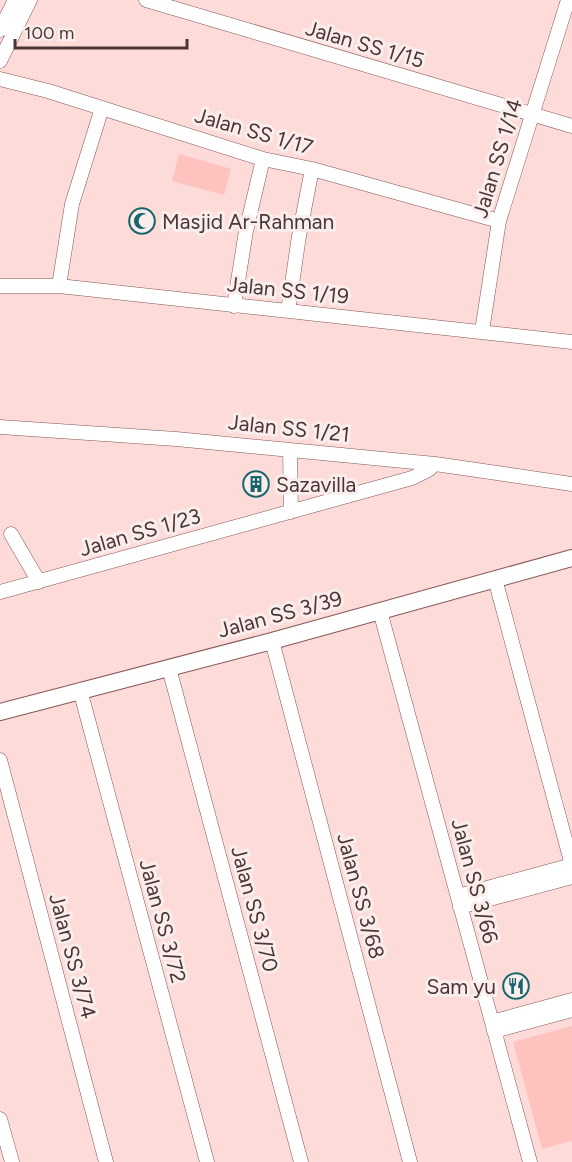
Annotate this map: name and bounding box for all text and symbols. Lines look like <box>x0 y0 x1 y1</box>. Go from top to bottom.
scale bar <box>15 12 188 50</box>
street label: Jalan SS 1/15 <box>303 15 427 73</box>
text: 100 m <box>24 22 74 44</box>
street label: Jalan SS 1/14 <box>467 95 527 221</box>
street label: Jalan SS 1/17 <box>192 102 316 160</box>
mosque icon: Masjid Ar-Rahman <box>127 206 157 236</box>
place label: Masjid Ar-Rahman <box>162 209 334 234</box>
street label: Jalan SS 1/19 <box>226 271 350 309</box>
street label: Jalan SS 1/21 <box>227 409 351 447</box>
building icon: Sazavilla <box>241 469 271 499</box>
place label: Sazavilla <box>276 472 356 497</box>
street label: Jalan SS 1/23 <box>77 503 203 561</box>
street label: Jalan SS 3/39 <box>215 585 345 643</box>
street label: Jalan SS 3/66 <box>446 816 504 946</box>
street label: Jalan SS 3/68 <box>332 830 390 962</box>
street label: Jalan SS 3/70 <box>226 843 284 975</box>
street label: Jalan SS 3/72 <box>134 856 192 986</box>
street label: Jalan SS 3/74 <box>44 891 102 1021</box>
restaurant icon: Sam yu <box>501 971 531 1001</box>
place label: Sam yu <box>427 974 496 999</box>

